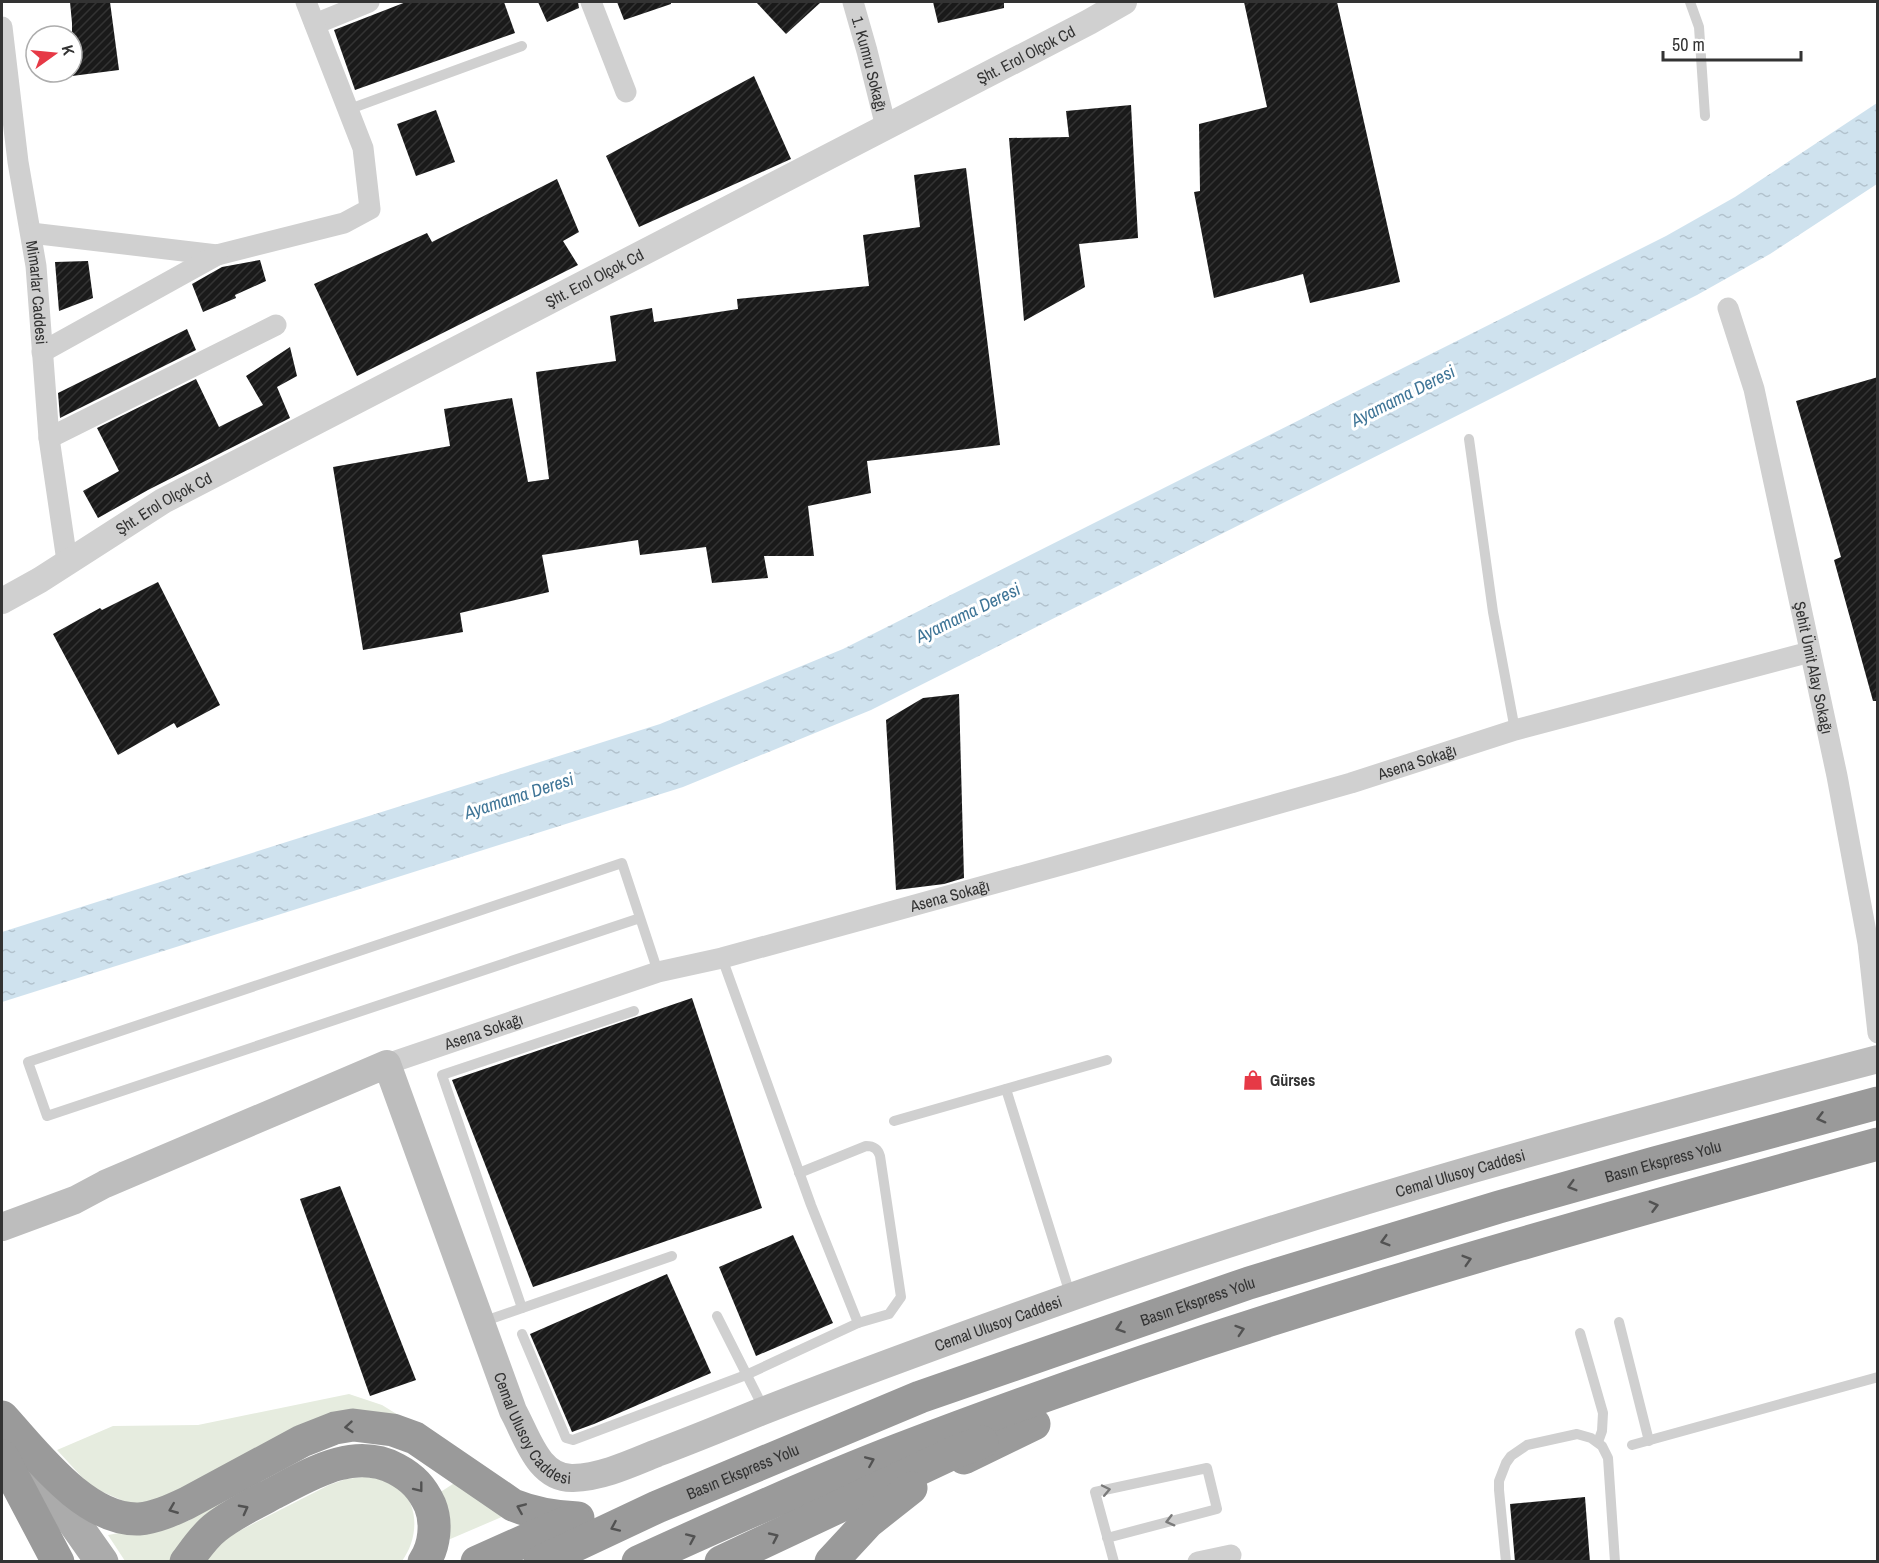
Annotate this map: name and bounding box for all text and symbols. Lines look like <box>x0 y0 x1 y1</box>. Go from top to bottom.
street label: 1. Kumru Sokağı <box>847 13 893 114</box>
street label: Şht. Erol Olçok Cd <box>973 20 1079 89</box>
north arrow <box>24 24 84 84</box>
scale bar <box>1663 24 1801 62</box>
text: 50 m <box>1672 32 1705 57</box>
text: K <box>57 43 80 58</box>
street label: Mimarlar Caddesi <box>21 239 53 345</box>
street label: Şht. Erol Olçok Cd <box>541 243 647 313</box>
water label: Ayamama Deresi <box>1346 359 1459 433</box>
street label: Şht. Erol Olçok Cd <box>111 467 216 540</box>
water label: Ayamama Deresi <box>910 576 1024 649</box>
street label: Şehit Ümit Alay Sokağı <box>1789 599 1839 736</box>
street label: Asena Sokağı <box>1374 739 1459 785</box>
water label: Ayamama Deresi <box>460 766 577 825</box>
street label: Asena Sokağı <box>907 874 992 917</box>
street label: Asena Sokağı <box>440 1008 526 1055</box>
shop icon: Gürses <box>1241 1068 1265 1092</box>
place label: Gürses <box>1270 1069 1315 1091</box>
one-way arrow <box>1816 1111 1826 1124</box>
street label: Basın Ekspress Yolu <box>1602 1135 1724 1188</box>
street label: Cemal Ulusoy Caddesi <box>1392 1144 1528 1202</box>
one-way arrow <box>1567 1179 1578 1191</box>
one-way arrow <box>1648 1201 1659 1213</box>
one-way arrow <box>1380 1234 1391 1246</box>
one-way arrow <box>1461 1255 1472 1267</box>
street label: Basın Ekspress Yolu <box>1137 1271 1257 1331</box>
street label: Cemal Ulusoy Caddesi <box>931 1290 1065 1356</box>
one-way arrow <box>1115 1320 1126 1333</box>
one-way arrow <box>1235 1325 1245 1338</box>
street label: Cemal Ulusoy Caddesi <box>489 1369 572 1489</box>
one-way arrow <box>344 1420 353 1433</box>
street label: Basın Ekspress Yolu <box>683 1438 802 1505</box>
one-way arrow <box>864 1456 875 1468</box>
one-way arrow <box>412 1481 423 1492</box>
one-way arrow <box>1101 1484 1111 1497</box>
one-way arrow <box>169 1502 180 1514</box>
one-way arrow <box>516 1503 527 1515</box>
one-way arrow <box>238 1505 248 1516</box>
one-way arrow <box>1165 1514 1175 1527</box>
one-way arrow <box>610 1519 621 1531</box>
one-way arrow <box>685 1533 696 1545</box>
one-way arrow <box>768 1533 779 1545</box>

